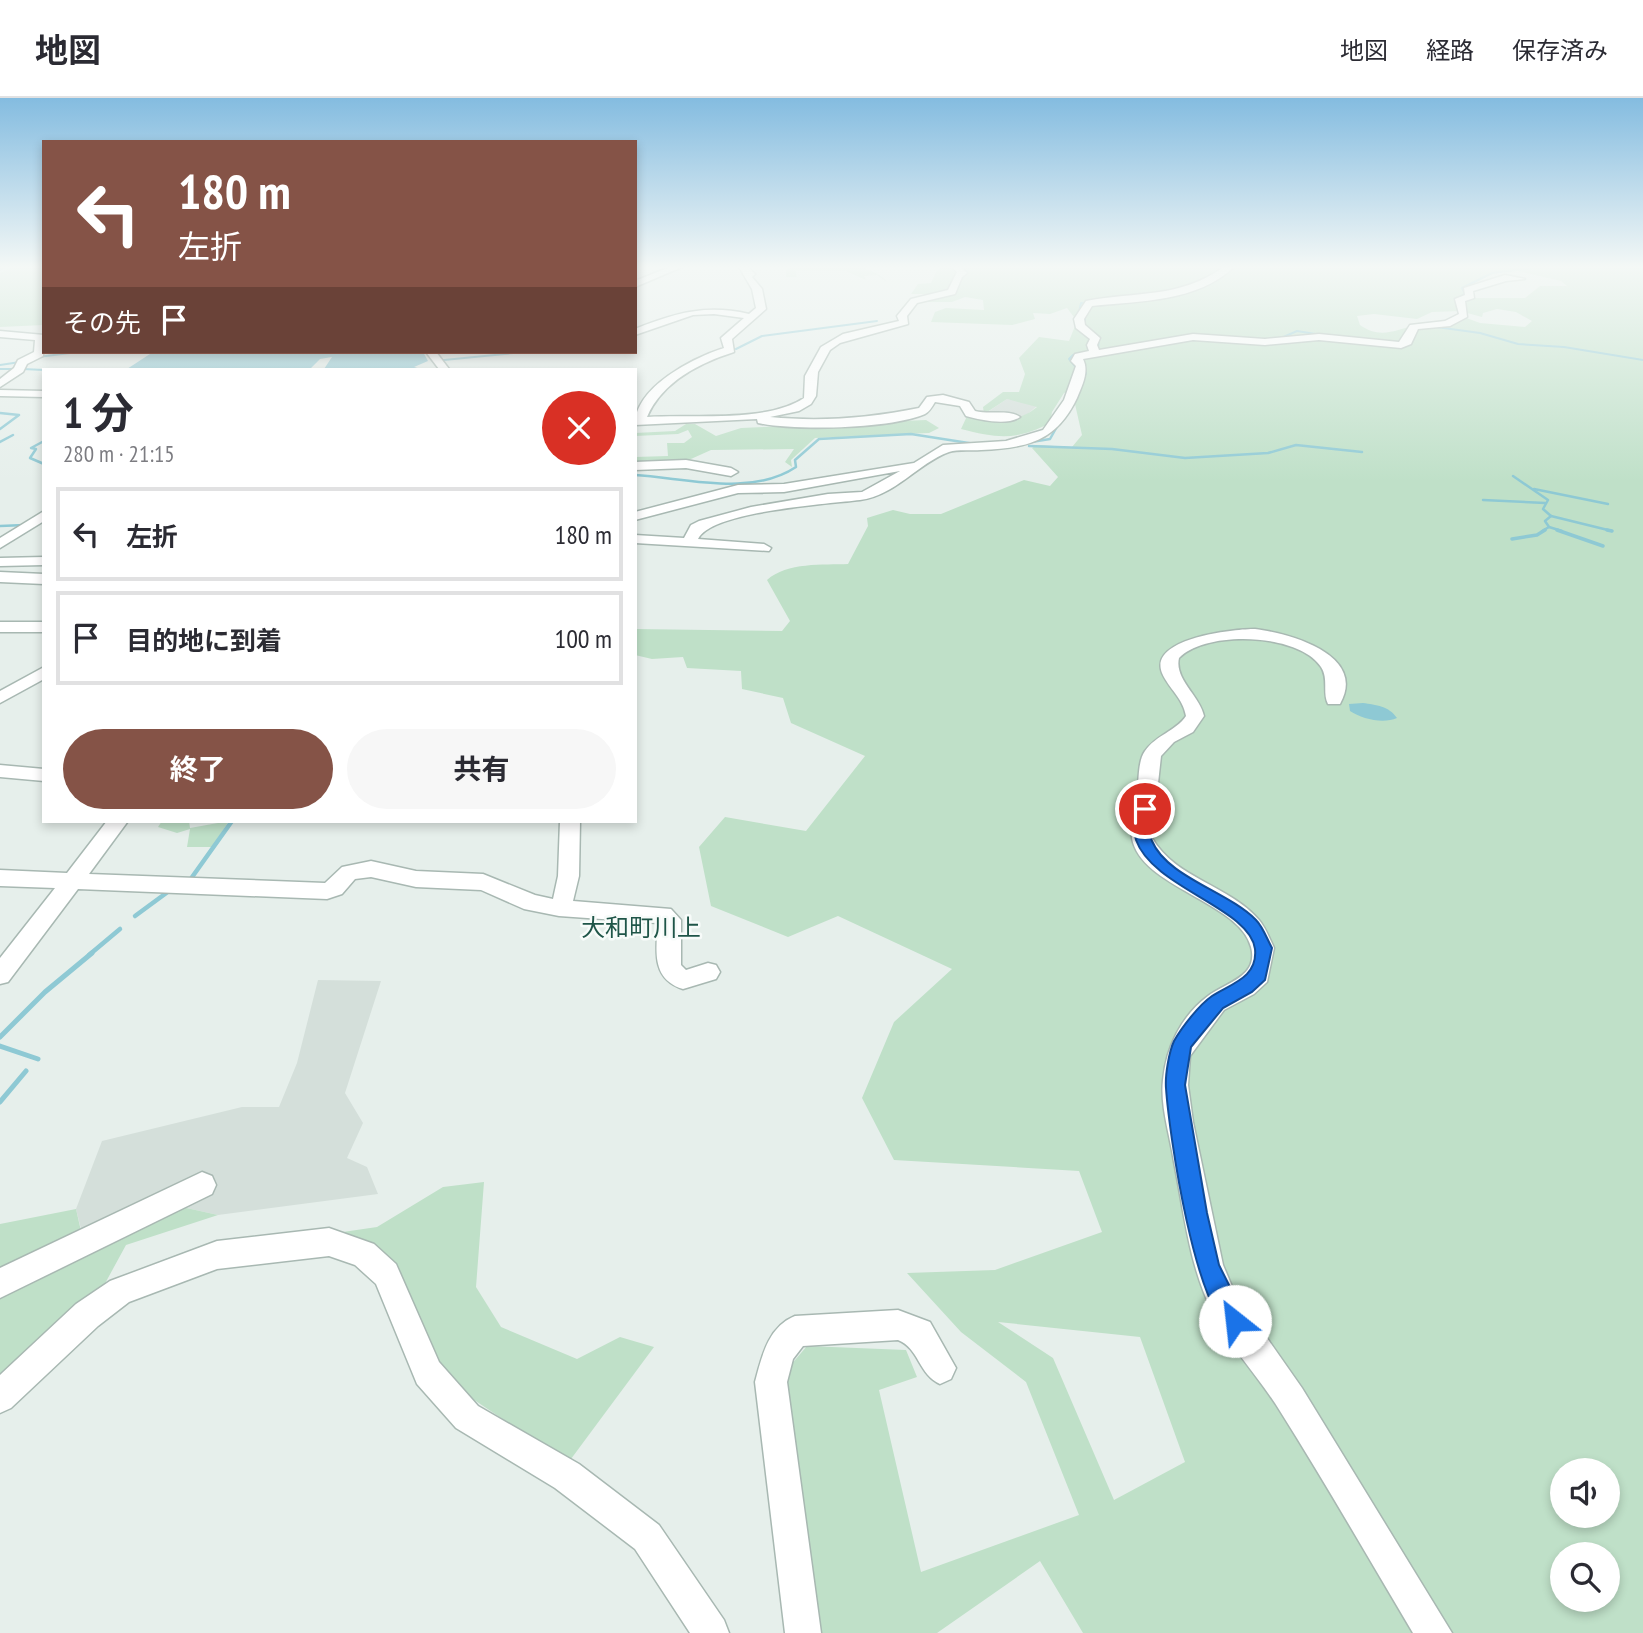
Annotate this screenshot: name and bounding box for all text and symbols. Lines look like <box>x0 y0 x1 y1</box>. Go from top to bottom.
text: 地図 <box>35 28 101 71</box>
text: 地図 <box>1340 35 1388 66</box>
text: 経路 <box>1426 35 1474 66</box>
text: 保存済み <box>1512 35 1608 66</box>
text: 180 m <box>178 159 291 223</box>
icon: left <box>63 168 154 259</box>
text: 左折 <box>178 225 242 267</box>
icon: arrive <box>155 301 193 339</box>
text: その先 <box>63 306 141 339</box>
text: 1 分 <box>63 385 134 440</box>
button: close <box>542 391 616 465</box>
text: 280 m · 21:15 <box>63 439 175 468</box>
icon: left <box>67 515 105 553</box>
text: 180 m <box>554 518 612 551</box>
text: 左折 <box>126 520 178 553</box>
icon: arrive <box>67 619 105 657</box>
text: 100 m <box>554 622 612 655</box>
text: 目的地に到着 <box>126 624 282 657</box>
button: 終了 <box>63 729 333 809</box>
button: 共有 <box>347 729 616 809</box>
pin <box>1115 779 1175 839</box>
icon: arrive <box>1126 790 1164 828</box>
district label: 大和町川上 <box>581 912 701 943</box>
position arrow <box>1198 1284 1272 1358</box>
map controls <box>1550 1458 1620 1612</box>
button: sound <box>1550 1458 1620 1528</box>
button: search <box>1550 1542 1620 1612</box>

